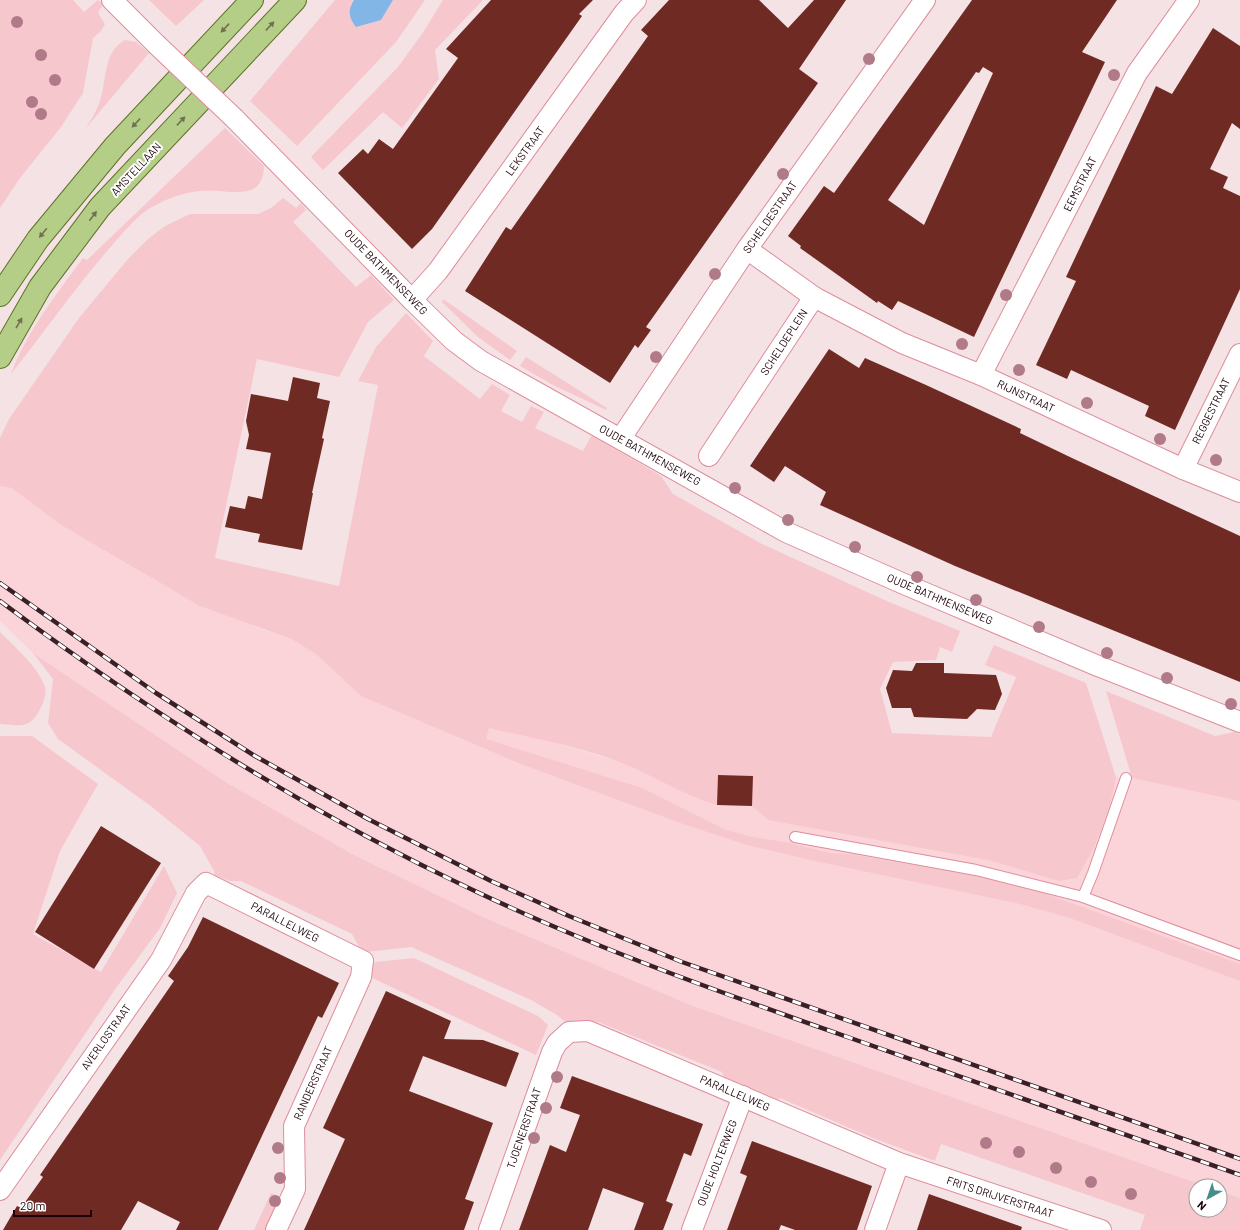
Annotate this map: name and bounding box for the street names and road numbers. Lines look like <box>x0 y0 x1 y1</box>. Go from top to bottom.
street label: LEKSTRAAT <box>502 123 547 178</box>
street label: AMSTELLAAN <box>108 140 163 198</box>
street label: EEMSTRAAT <box>1060 154 1099 213</box>
street label: SCHELDESTRAAT <box>740 178 799 255</box>
street label: OUDE BATHMENSEWEG <box>342 226 431 317</box>
street label: SCHELDEPLEIN <box>757 306 810 377</box>
street label: REGGESTRAAT <box>1189 376 1232 446</box>
street label: RIJNSTRAAT <box>995 377 1057 415</box>
street label: OUDE BATHMENSEWEG <box>597 421 703 488</box>
street label: OUDE BATHMENSEWEG <box>885 570 995 627</box>
street label: PARALLELWEG <box>249 899 321 944</box>
street label: AVERLOSTRAAT <box>78 1001 133 1072</box>
street label: RANDERSTRAAT <box>290 1044 335 1122</box>
street label: PARALLELWEG <box>698 1072 772 1113</box>
street label: TJOENERSTRAAT <box>504 1086 543 1170</box>
street label: OUDE HOLTERWEG <box>694 1118 739 1208</box>
street label: FRITS DRIJVERSTRAAT <box>945 1173 1055 1220</box>

